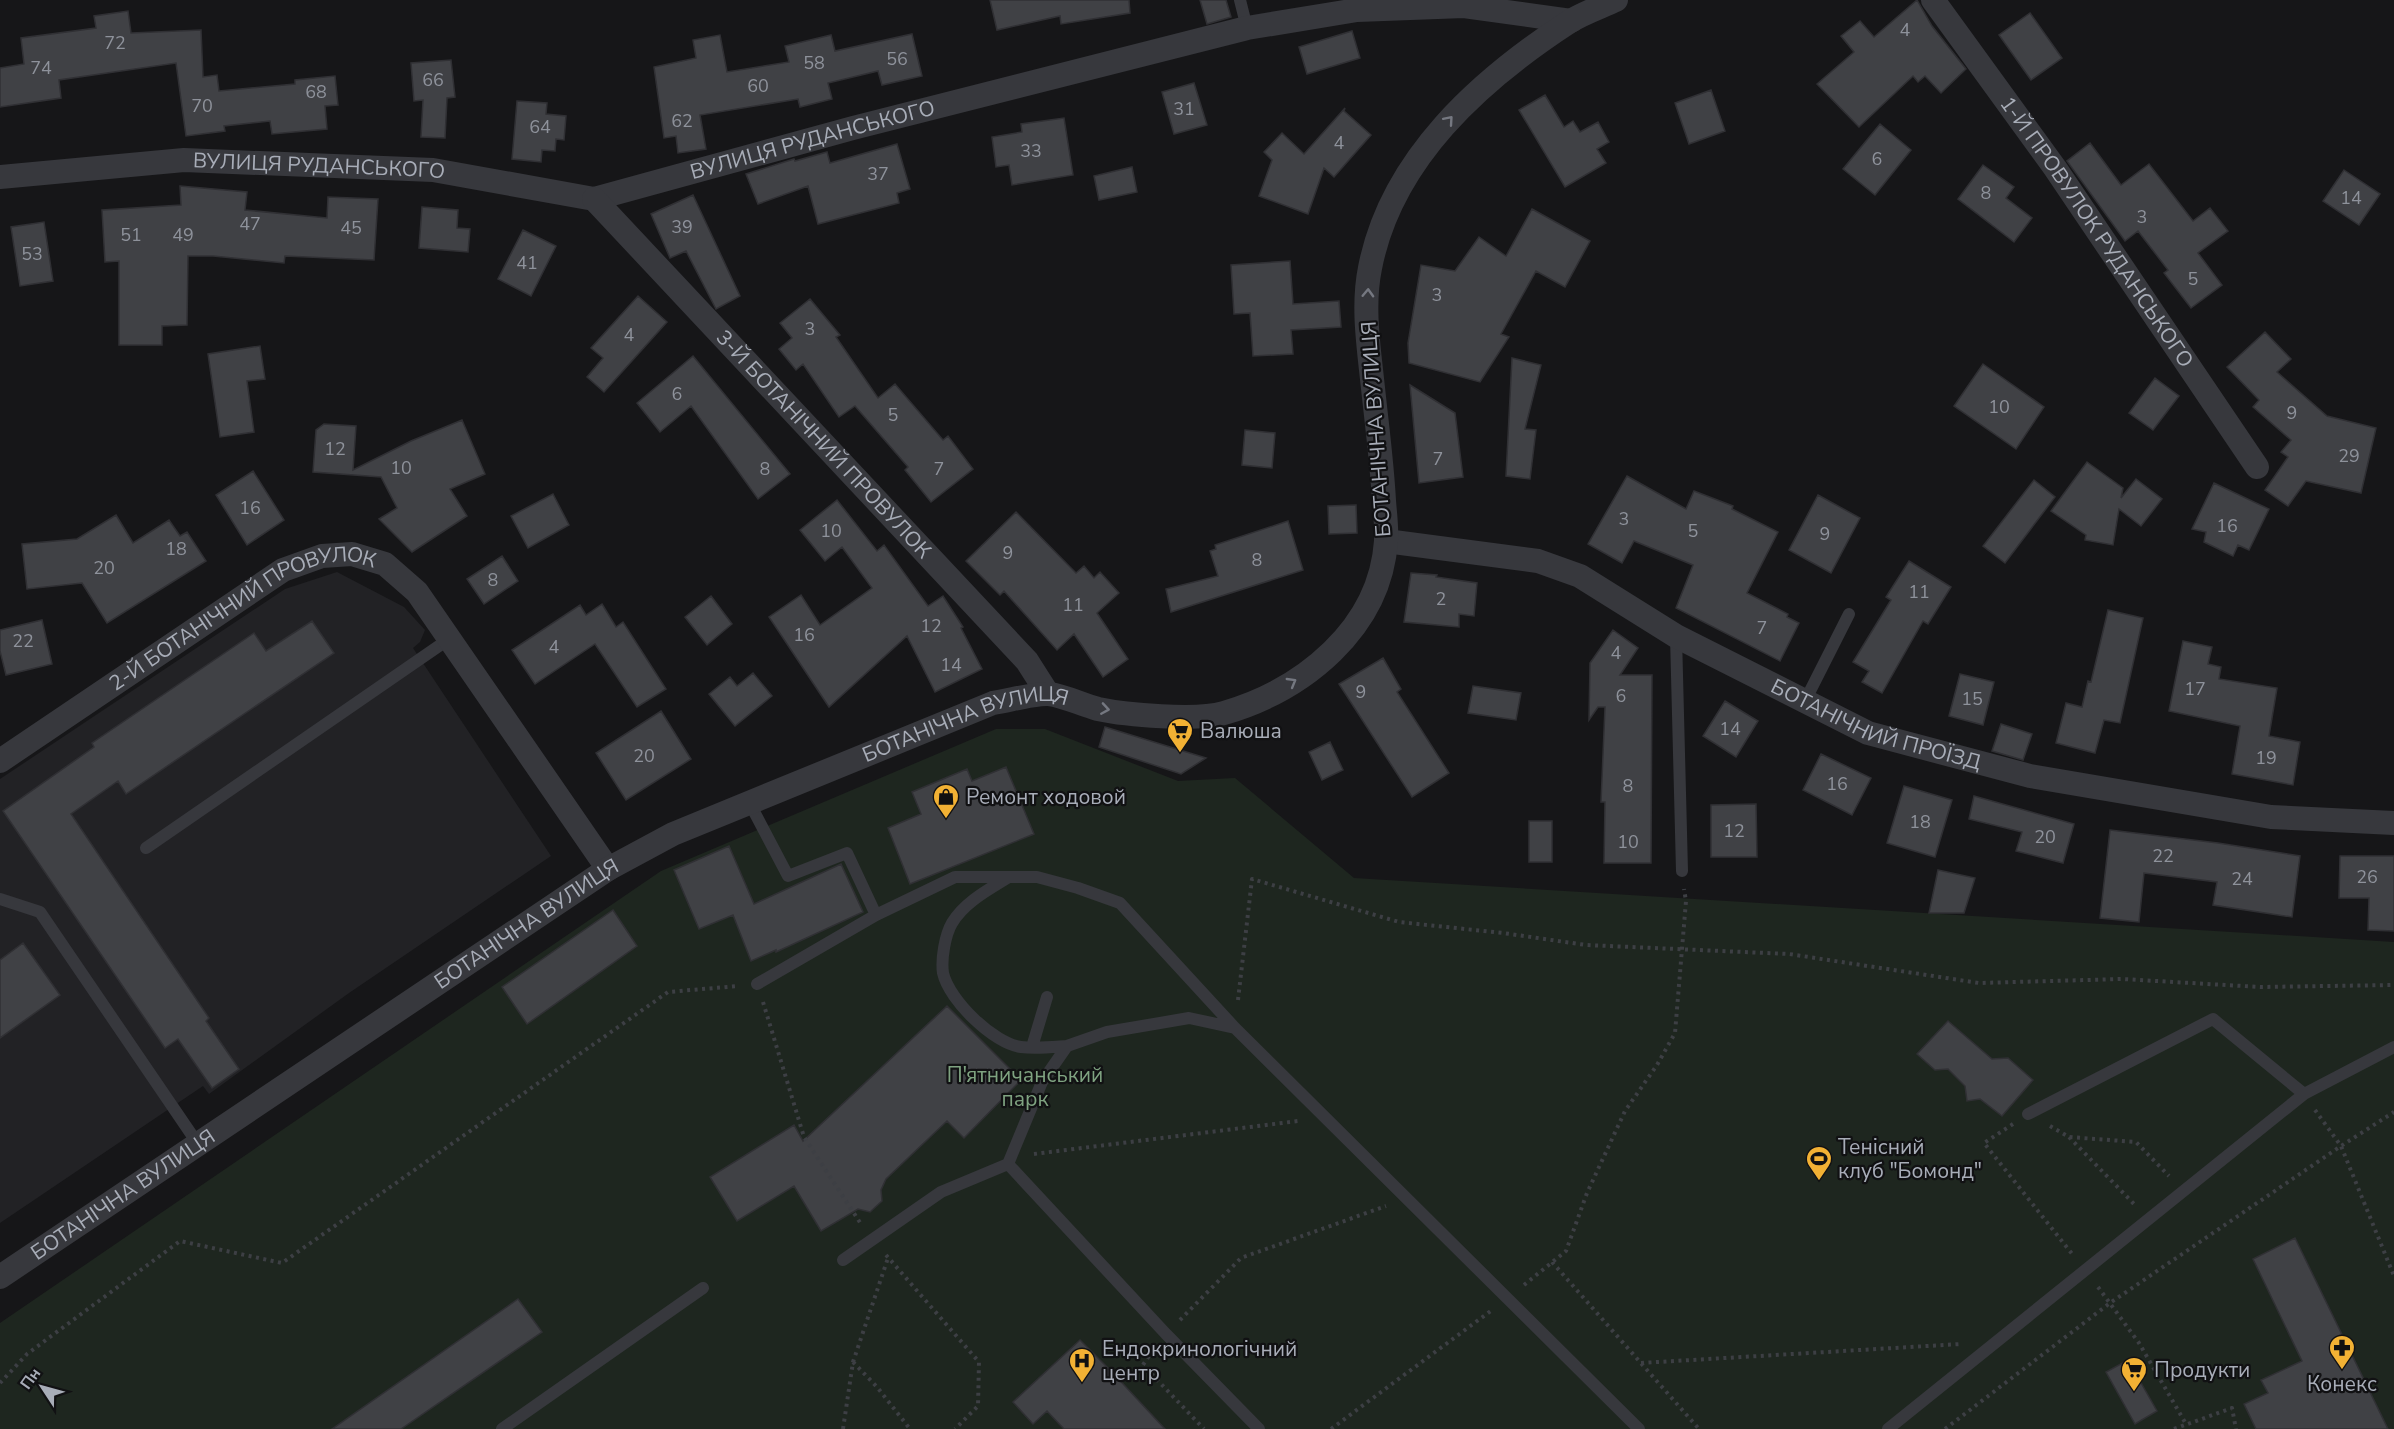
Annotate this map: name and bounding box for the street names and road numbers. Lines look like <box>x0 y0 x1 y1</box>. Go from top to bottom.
street label: 1-Й ПРОВУЛОК РУДАНСЬКОГО <box>1994 91 2200 373</box>
street label: ВУЛИЦЯ РУДАНСЬКОГО <box>687 94 938 186</box>
street label: ВУЛИЦЯ РУДАНСЬКОГО <box>193 146 447 186</box>
street label: БОТАНІЧНА ВУЛИЦЯ <box>1354 320 1398 538</box>
street label: 3-Й БОТАНІЧНИЙ ПРОВУЛОК <box>710 324 938 565</box>
street label: 2-Й БОТАНІЧНИЙ ПРОВУЛОК <box>104 539 380 697</box>
street label: БОТАНІЧНИЙ ПРОЇЗД <box>1766 672 1984 776</box>
street label: БОТАНІЧНА ВУЛИЦЯ <box>858 680 1072 769</box>
street label: БОТАНІЧНА ВУЛИЦЯ <box>429 852 623 996</box>
street label: БОТАНІЧНА ВУЛИЦЯ <box>25 1123 221 1266</box>

